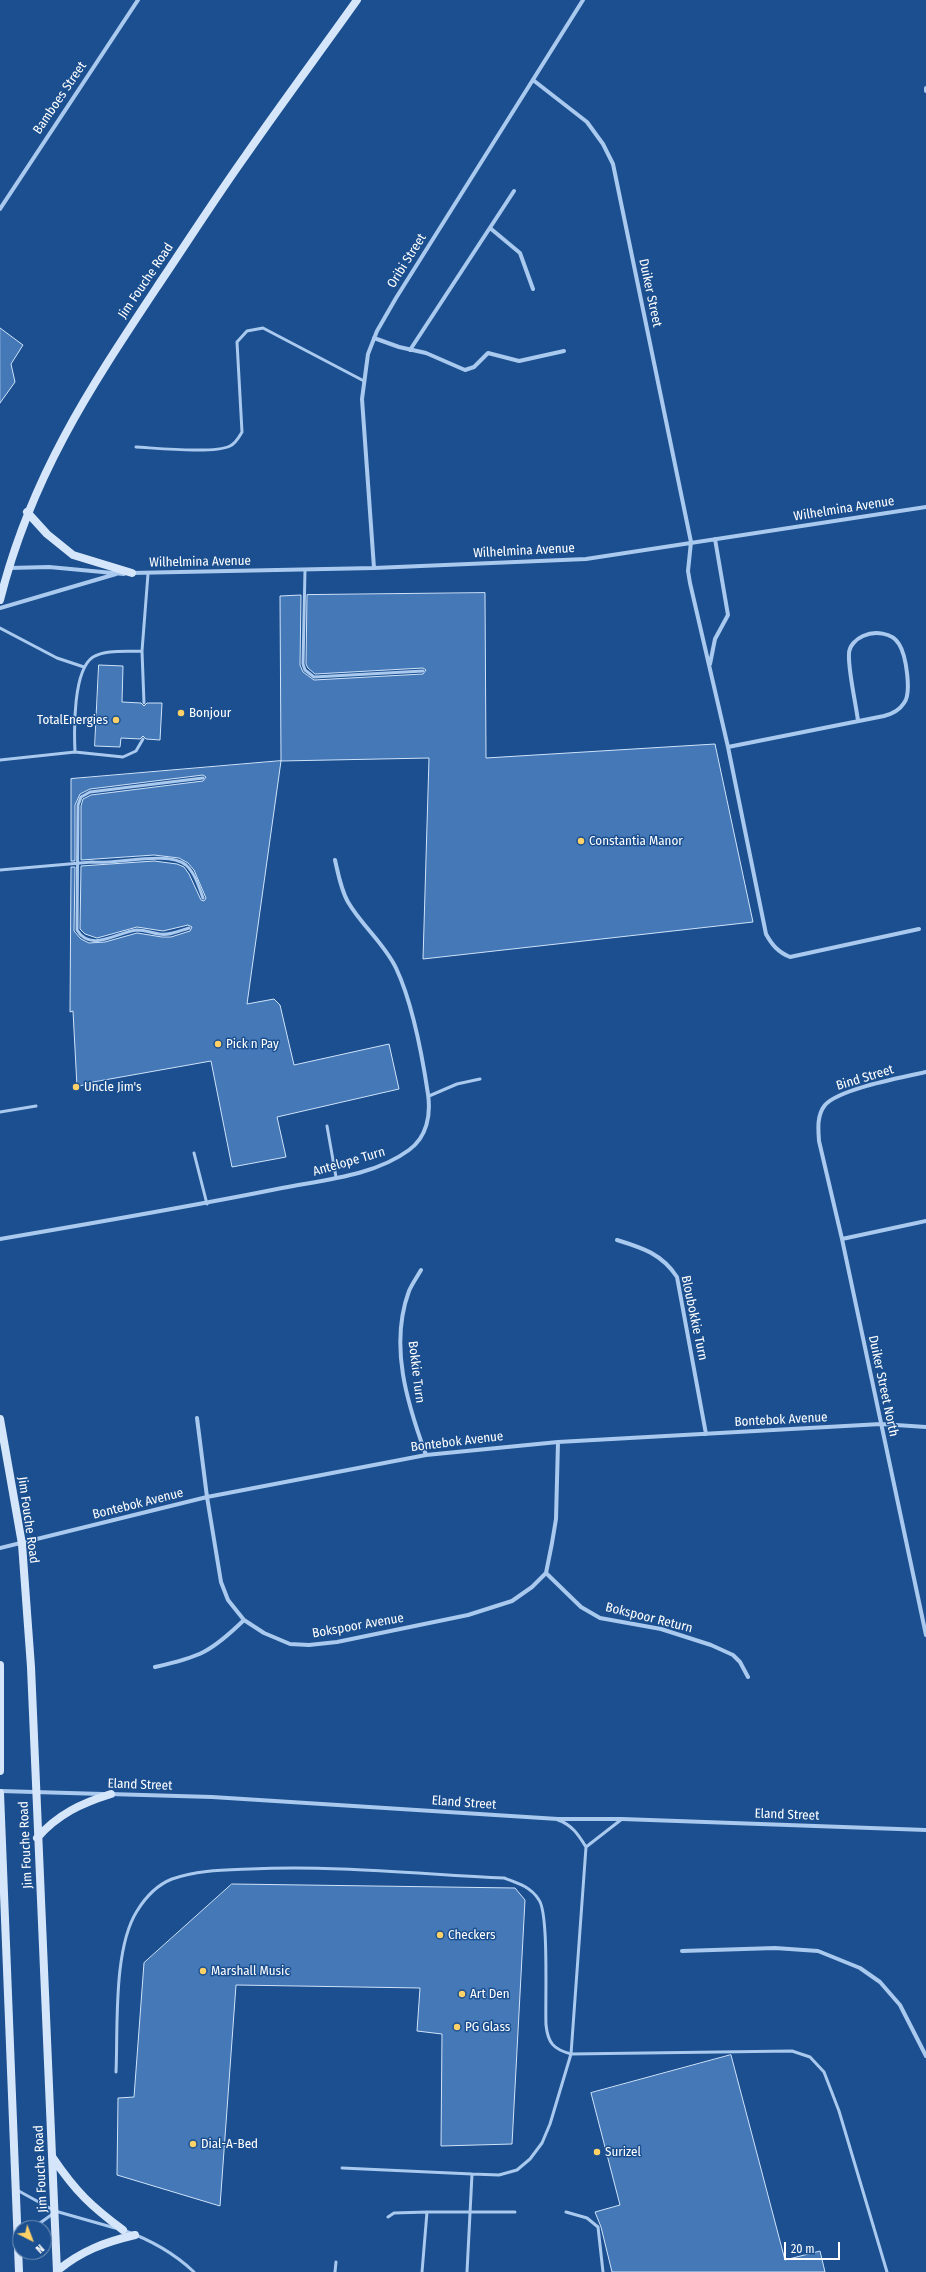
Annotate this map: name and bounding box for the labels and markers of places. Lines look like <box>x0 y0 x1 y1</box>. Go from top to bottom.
place label: Bonjour <box>189 705 231 721</box>
marker: Bonjour <box>176 708 186 718</box>
place label: TotalEnergies <box>37 712 108 728</box>
marker: TotalEnergies <box>111 715 121 725</box>
place label: Constantia Manor <box>589 833 683 849</box>
marker: Constantia Manor <box>576 836 586 846</box>
place label: Pick n Pay <box>226 1036 279 1052</box>
marker: Pick n Pay <box>213 1039 223 1049</box>
place label: Uncle Jim's <box>84 1079 142 1095</box>
marker: Uncle Jim's <box>71 1082 81 1092</box>
place label: Checkers <box>448 1927 496 1943</box>
marker: Checkers <box>435 1930 445 1940</box>
place label: Marshall Music <box>211 1963 290 1979</box>
marker: Marshall Music <box>198 1966 208 1976</box>
place label: Art Den <box>470 1986 510 2002</box>
marker: Art Den <box>457 1989 467 1999</box>
place label: PG Glass <box>465 2019 510 2035</box>
marker: PG Glass <box>452 2022 462 2032</box>
place label: Dial-A-Bed <box>201 2136 258 2152</box>
marker: Dial-A-Bed <box>188 2139 198 2149</box>
place label: Surizel <box>605 2144 641 2160</box>
marker: Surizel <box>592 2147 602 2157</box>

